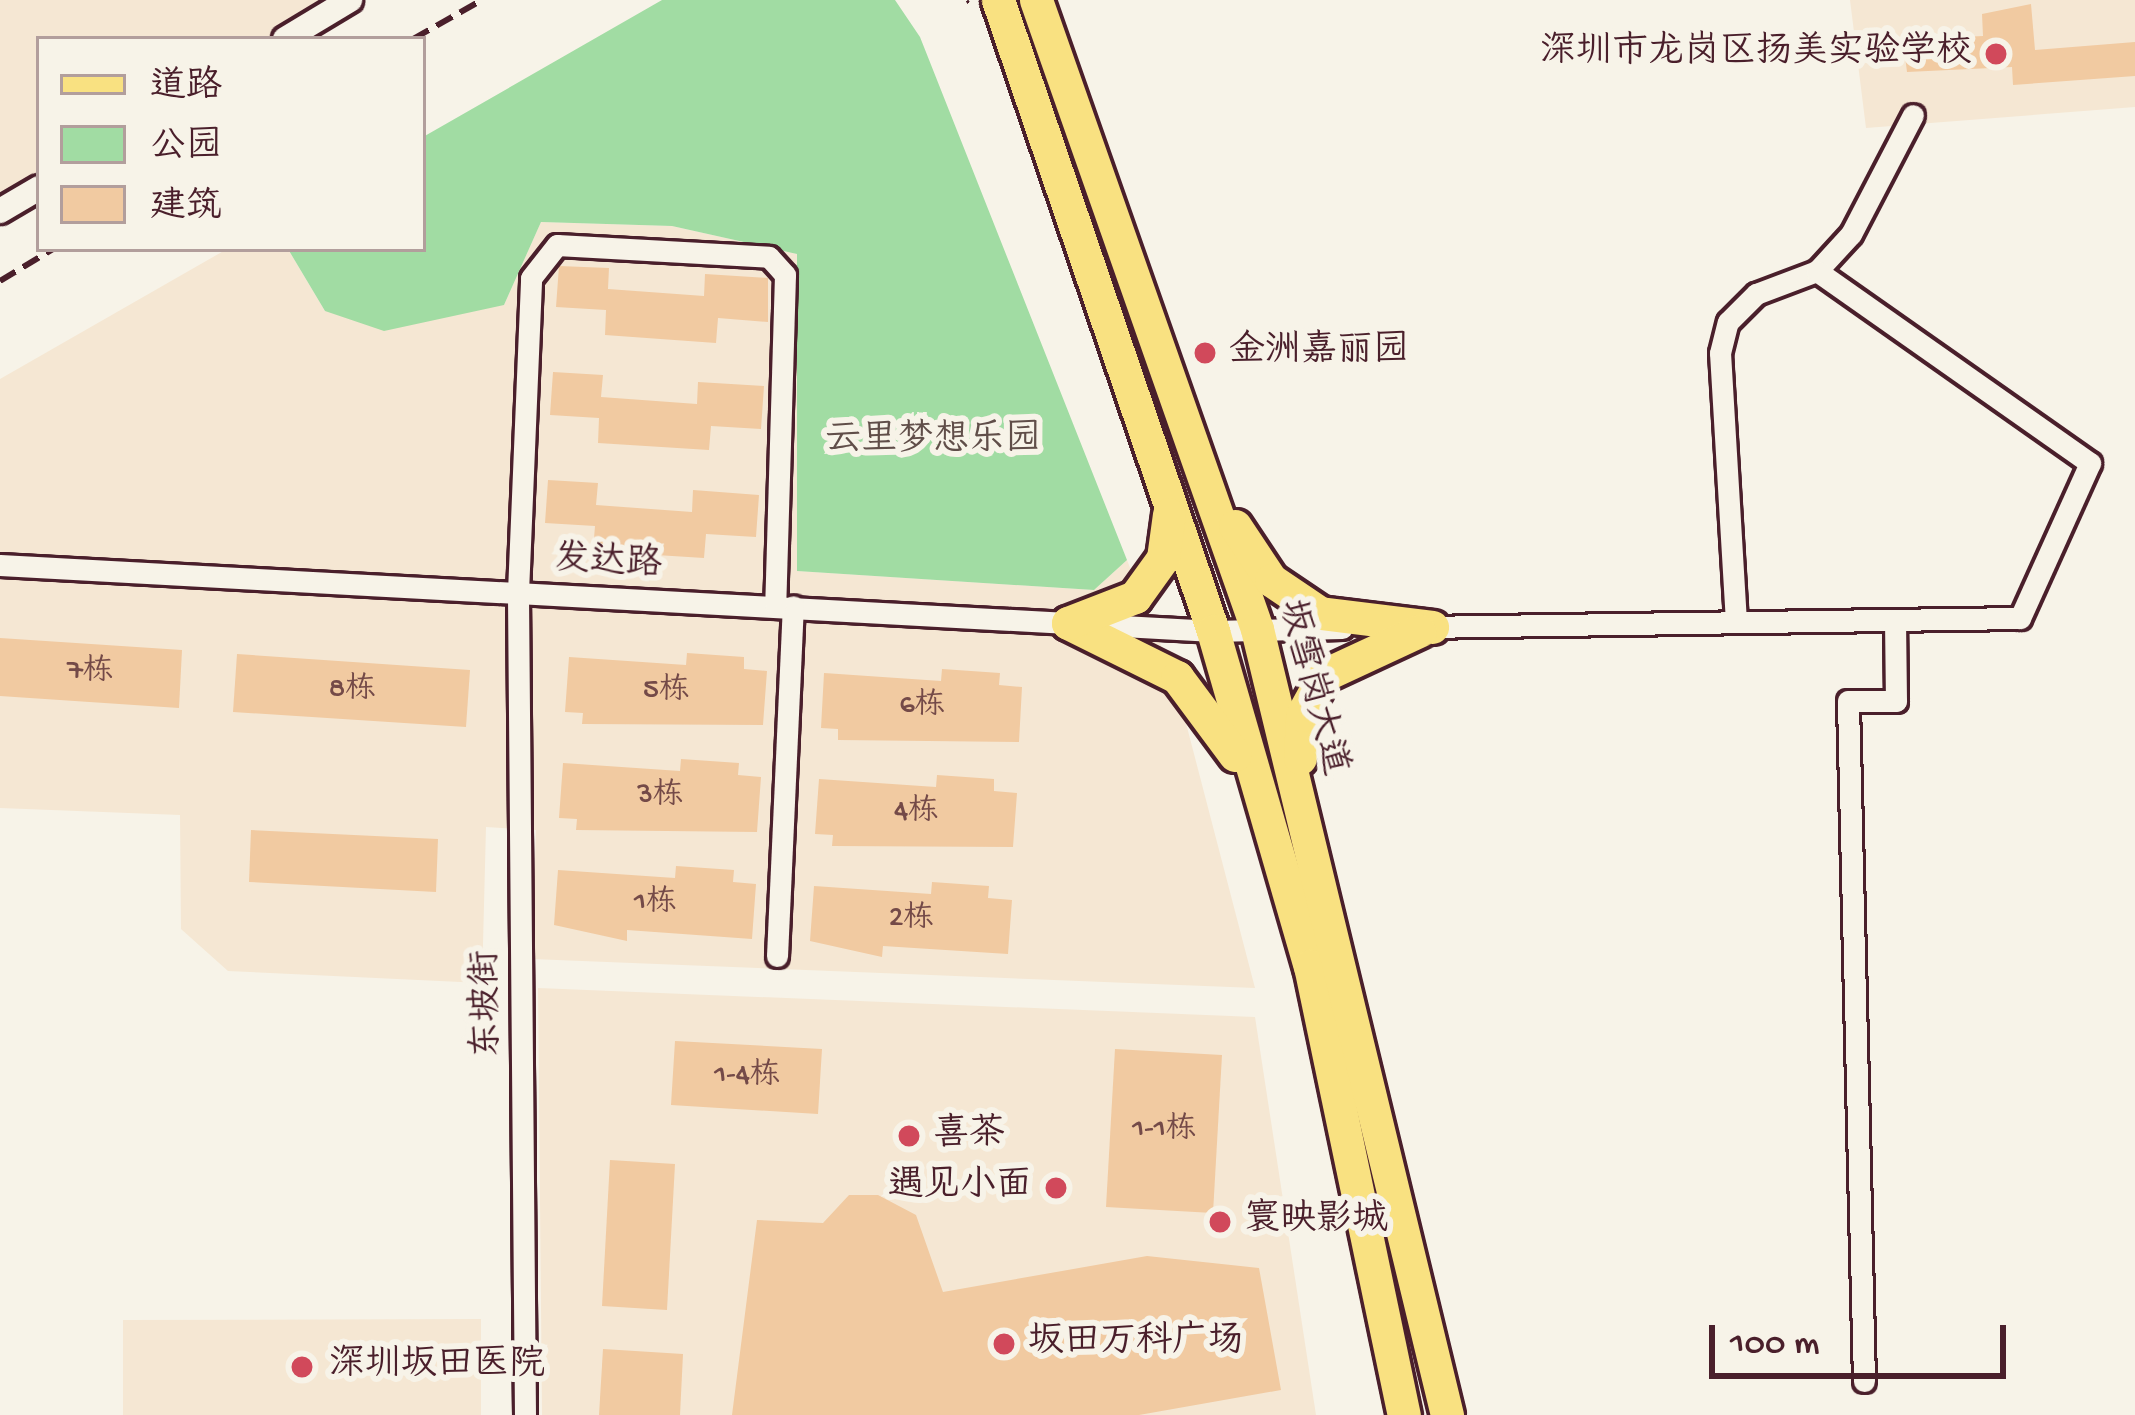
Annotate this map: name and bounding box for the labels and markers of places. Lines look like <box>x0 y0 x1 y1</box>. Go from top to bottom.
place label: 深圳市龙岗区扬美实验学校 <box>1540 32 1972 76</box>
marker: 深圳市龙岗区扬美实验学校 <box>1983 41 2009 67</box>
place label: 金洲嘉丽园 <box>1229 331 1409 375</box>
marker: 金洲嘉丽园 <box>1192 340 1218 366</box>
place label: 喜茶 <box>933 1114 1005 1158</box>
marker: 喜茶 <box>896 1123 922 1149</box>
place label: 遇见小面 <box>888 1166 1032 1210</box>
marker: 遇见小面 <box>1043 1175 1069 1201</box>
place label: 寰映影城 <box>1244 1200 1388 1244</box>
marker: 寰映影城 <box>1207 1209 1233 1235</box>
place label: 坂田万科广场 <box>1028 1322 1244 1366</box>
marker: 坂田万科广场 <box>991 1331 1017 1357</box>
place label: 深圳坂田医院 <box>329 1345 545 1389</box>
marker: 深圳坂田医院 <box>286 1351 318 1383</box>

